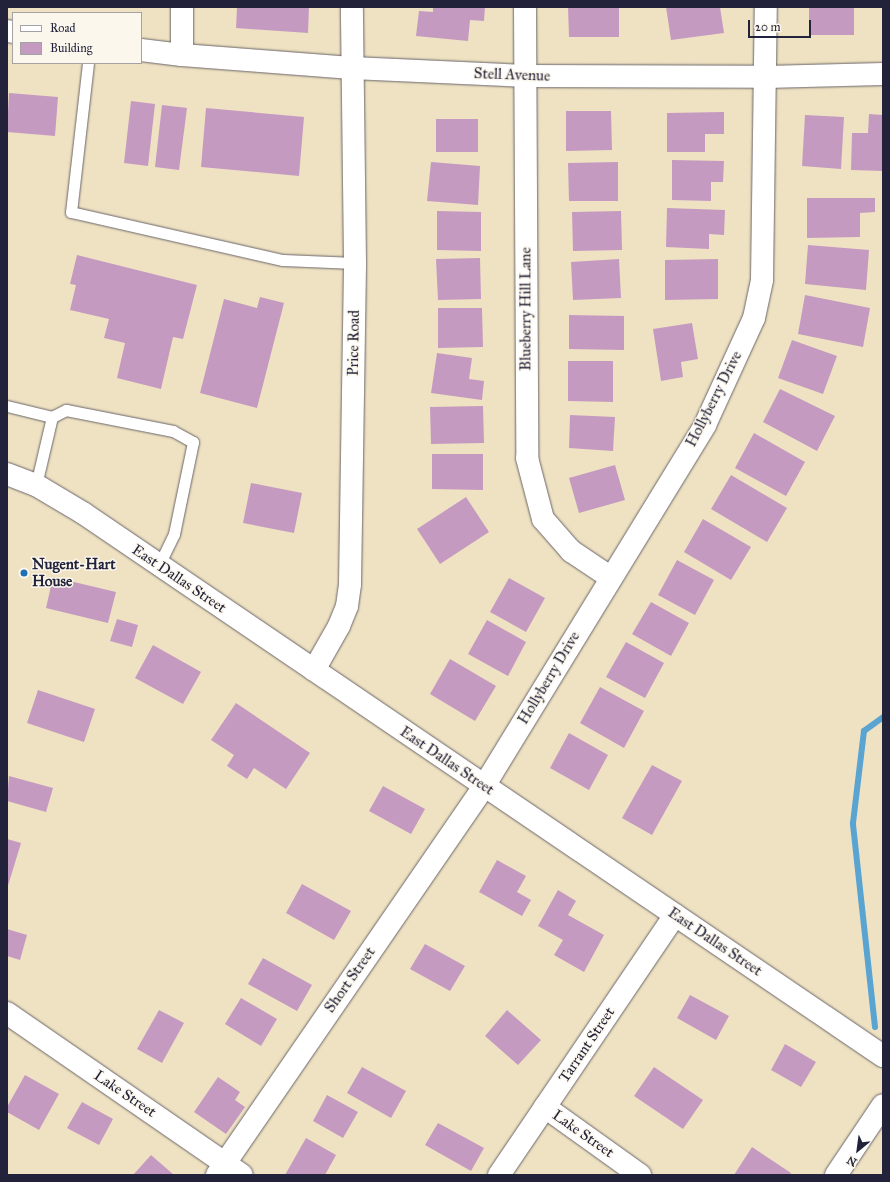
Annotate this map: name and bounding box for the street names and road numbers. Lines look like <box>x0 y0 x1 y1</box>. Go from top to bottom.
street label: Stell Avenue <box>473 65 551 85</box>
street label: Blueberry Hill Lane <box>517 247 535 371</box>
street label: Price Road <box>344 310 364 376</box>
street label: Hollyberry Drive <box>682 348 746 450</box>
street label: East Dallas Street <box>129 541 229 617</box>
street label: Hollyberry Drive <box>514 628 584 728</box>
street label: East Dallas Street <box>397 723 497 799</box>
street label: East Dallas Street <box>665 904 765 980</box>
street label: Short Street <box>321 944 379 1016</box>
street label: Tarrant Street <box>555 1004 619 1086</box>
street label: Lake Street <box>91 1067 159 1121</box>
street label: Lake Street <box>549 1106 617 1162</box>

